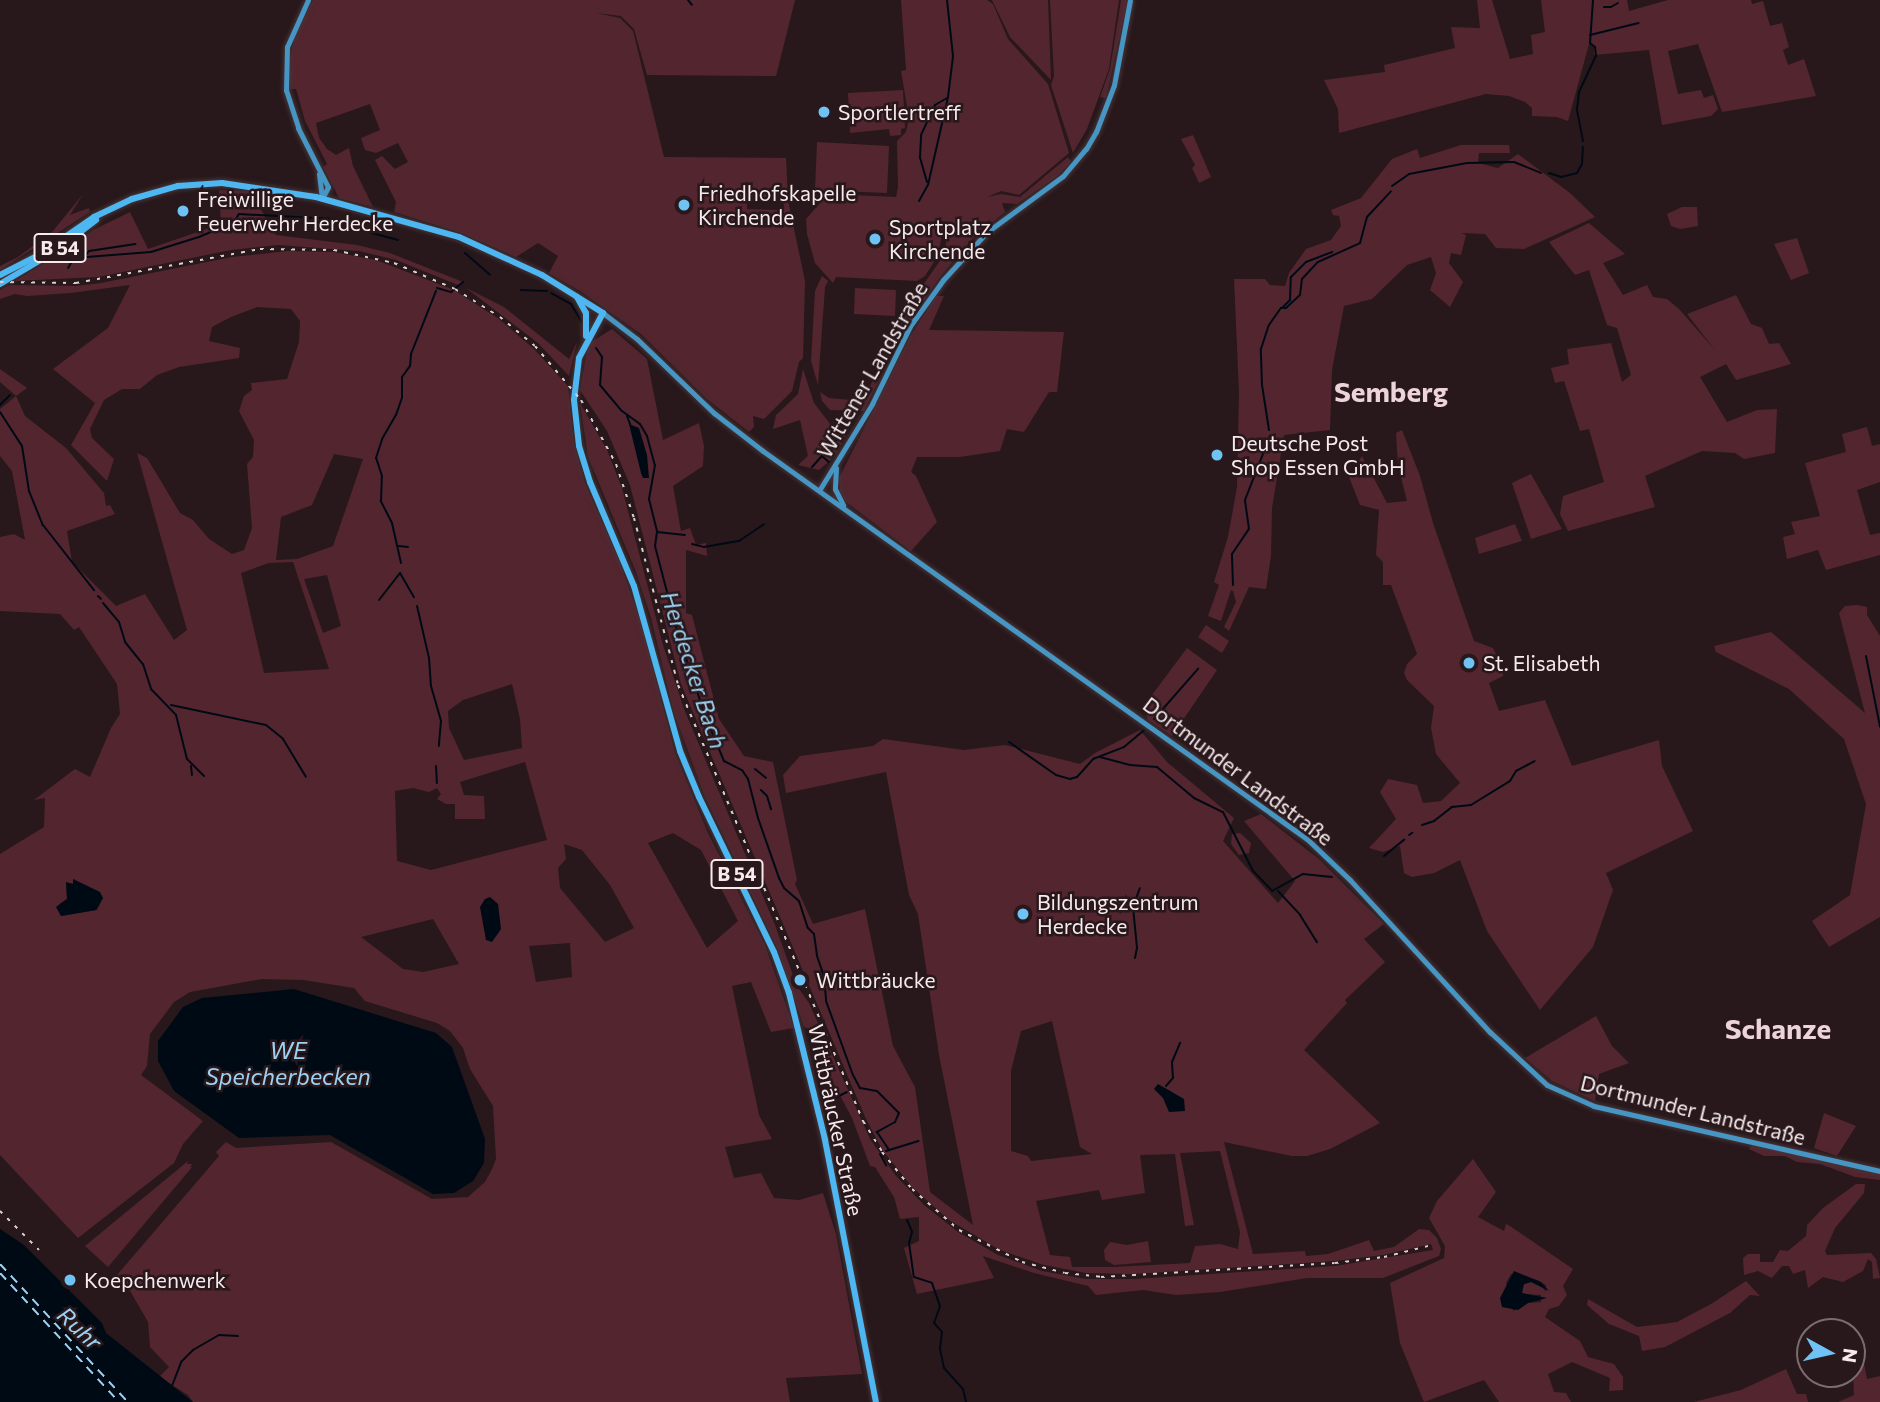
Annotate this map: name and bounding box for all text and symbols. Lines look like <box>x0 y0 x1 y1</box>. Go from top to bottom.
place label: Sportlertreff <box>838 99 961 125</box>
marker: Sportlertreff <box>816 104 832 120</box>
place label: Friedhofskapelle Kirchende <box>698 180 856 230</box>
place label: Freiwillige Feuerwehr Herdecke <box>197 186 393 236</box>
marker: Friedhofskapelle Kirchende <box>676 197 692 213</box>
marker: Freiwillige Feuerwehr Herdecke <box>175 203 191 219</box>
place label: Sportplatz Kirchende <box>889 214 991 264</box>
marker: Sportplatz Kirchende <box>867 231 883 247</box>
road number: B 54 <box>32 232 88 264</box>
street label: Wittener Landstraße <box>811 278 933 462</box>
district label: Semberg <box>1334 374 1448 408</box>
place label: Deutsche Post Shop Essen GmbH <box>1231 430 1405 480</box>
marker: Deutsche Post Shop Essen GmbH <box>1209 447 1225 463</box>
water label: Herdecker Bach <box>656 588 732 752</box>
place label: St. Elisabeth <box>1483 650 1600 676</box>
marker: St. Elisabeth <box>1461 655 1477 671</box>
street label: Dortmunder Landstraße <box>1138 691 1338 851</box>
road number: B 54 <box>709 859 765 890</box>
place label: Bildungszentrum Herdecke <box>1037 889 1199 939</box>
marker: Bildungszentrum Herdecke <box>1015 906 1031 922</box>
place label: Wittbräucke <box>816 967 936 993</box>
marker: Wittbräucke <box>790 970 810 990</box>
district label: Schanze <box>1725 1011 1831 1045</box>
street label: Wittbräucker Straße <box>803 1022 869 1218</box>
water label: WE Speicherbecken <box>205 1036 371 1090</box>
street label: Dortmunder Landstraße <box>1578 1070 1808 1150</box>
place label: Koepchenwerk <box>84 1267 226 1293</box>
marker: Koepchenwerk <box>62 1272 78 1288</box>
water label: Ruhr <box>52 1301 108 1355</box>
north arrow <box>1796 1318 1866 1388</box>
text: N <box>1838 1347 1863 1364</box>

